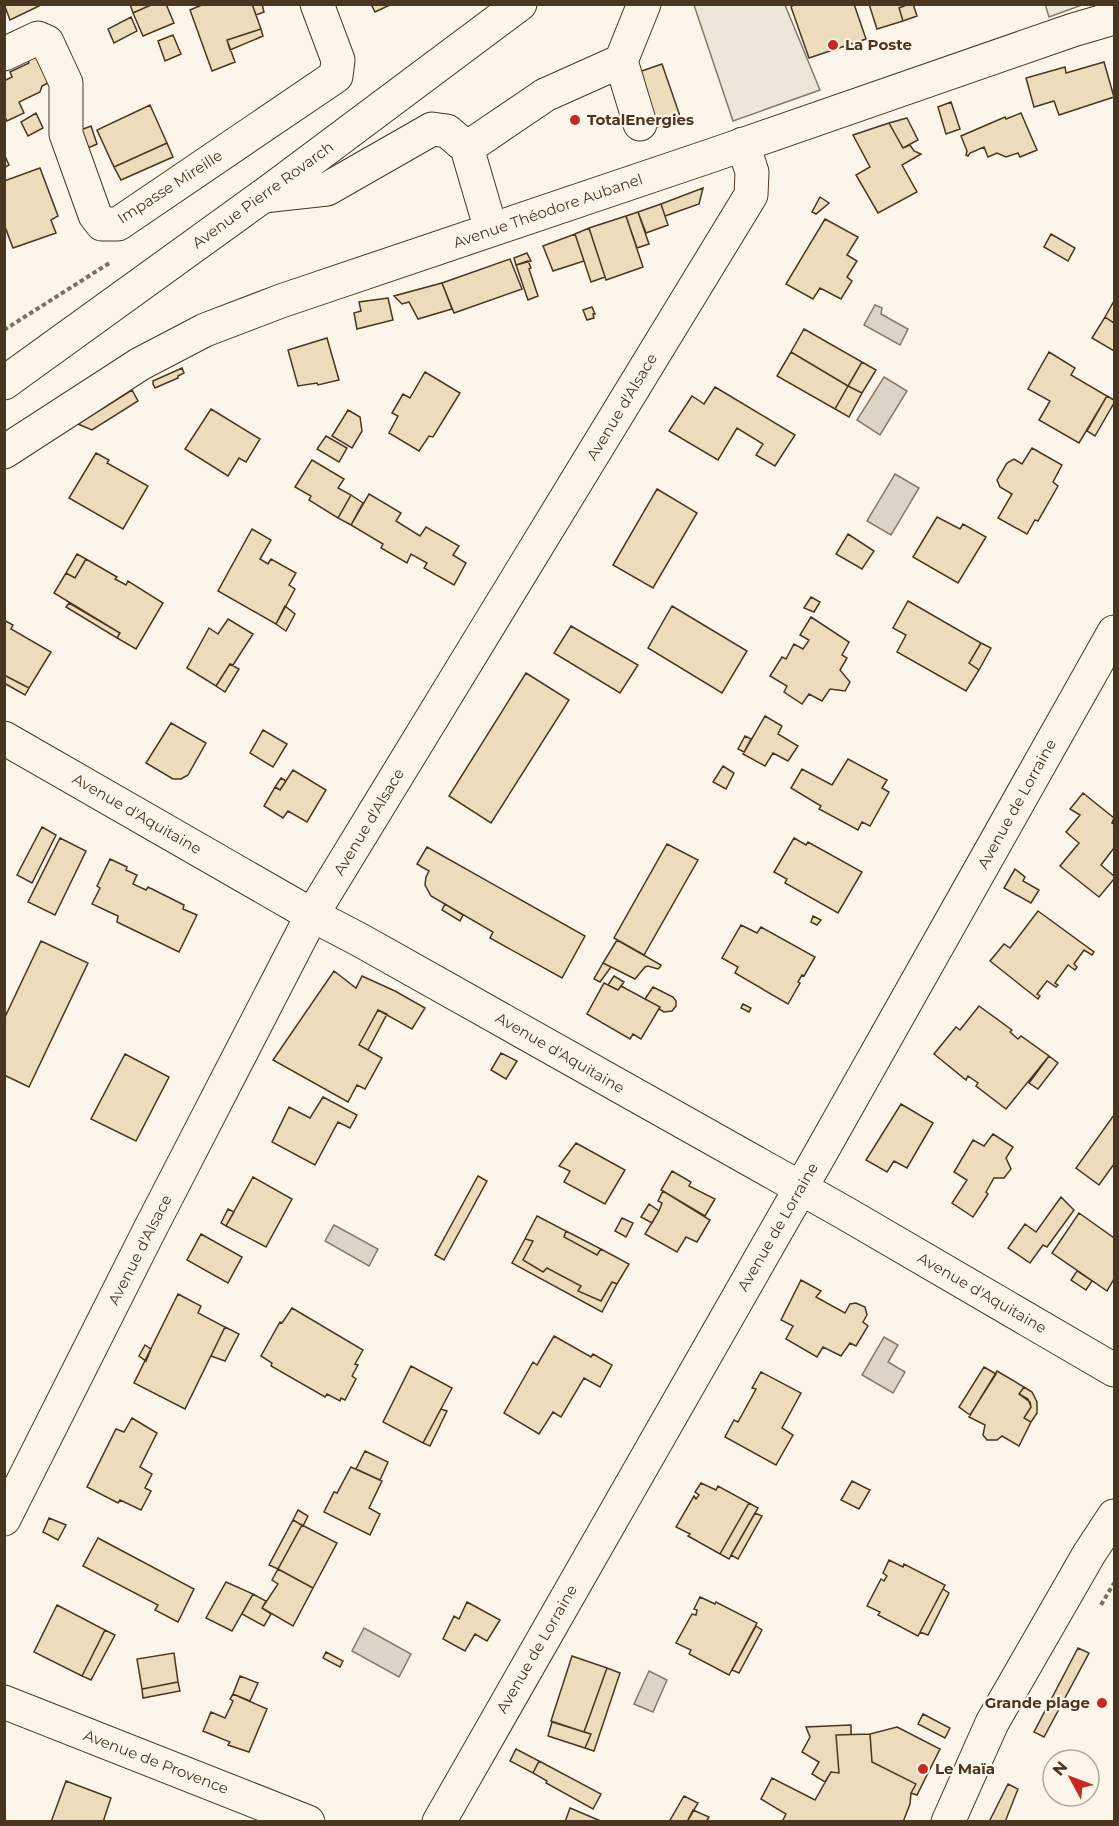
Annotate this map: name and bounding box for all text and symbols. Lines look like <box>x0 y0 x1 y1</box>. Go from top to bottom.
place label: La Poste <box>845 35 912 54</box>
marker: La Poste <box>826 38 840 52</box>
place label: TotalEnergies <box>587 110 694 129</box>
marker: TotalEnergies <box>568 113 582 127</box>
street label: Avenue Pierre Rovarch <box>188 137 337 252</box>
street label: Impasse Mireille <box>114 146 226 228</box>
street label: Avenue Théodore Aubanel <box>451 169 645 252</box>
street label: Avenue d'Alsace <box>582 350 661 464</box>
street label: Avenue de Lorraine <box>973 736 1060 872</box>
street label: Avenue d'Alsace <box>329 765 408 879</box>
street label: Avenue d'Aquitaine <box>69 769 205 858</box>
street label: Avenue d'Aquitaine <box>492 1008 628 1097</box>
street label: Avenue de Lorraine <box>733 1159 822 1294</box>
street label: Avenue d'Alsace <box>104 1191 176 1308</box>
street label: Avenue d'Aquitaine <box>914 1248 1050 1337</box>
street label: Avenue de Lorraine <box>492 1581 581 1716</box>
place label: Grande plage <box>985 1693 1090 1712</box>
marker: Grande plage <box>1095 1696 1109 1710</box>
street label: Avenue de Provence <box>81 1725 231 1798</box>
north arrow <box>1041 1748 1101 1808</box>
text: N <box>1049 1757 1071 1780</box>
place label: Le Maïa <box>935 1759 995 1778</box>
marker: Le Maïa <box>916 1762 930 1776</box>

